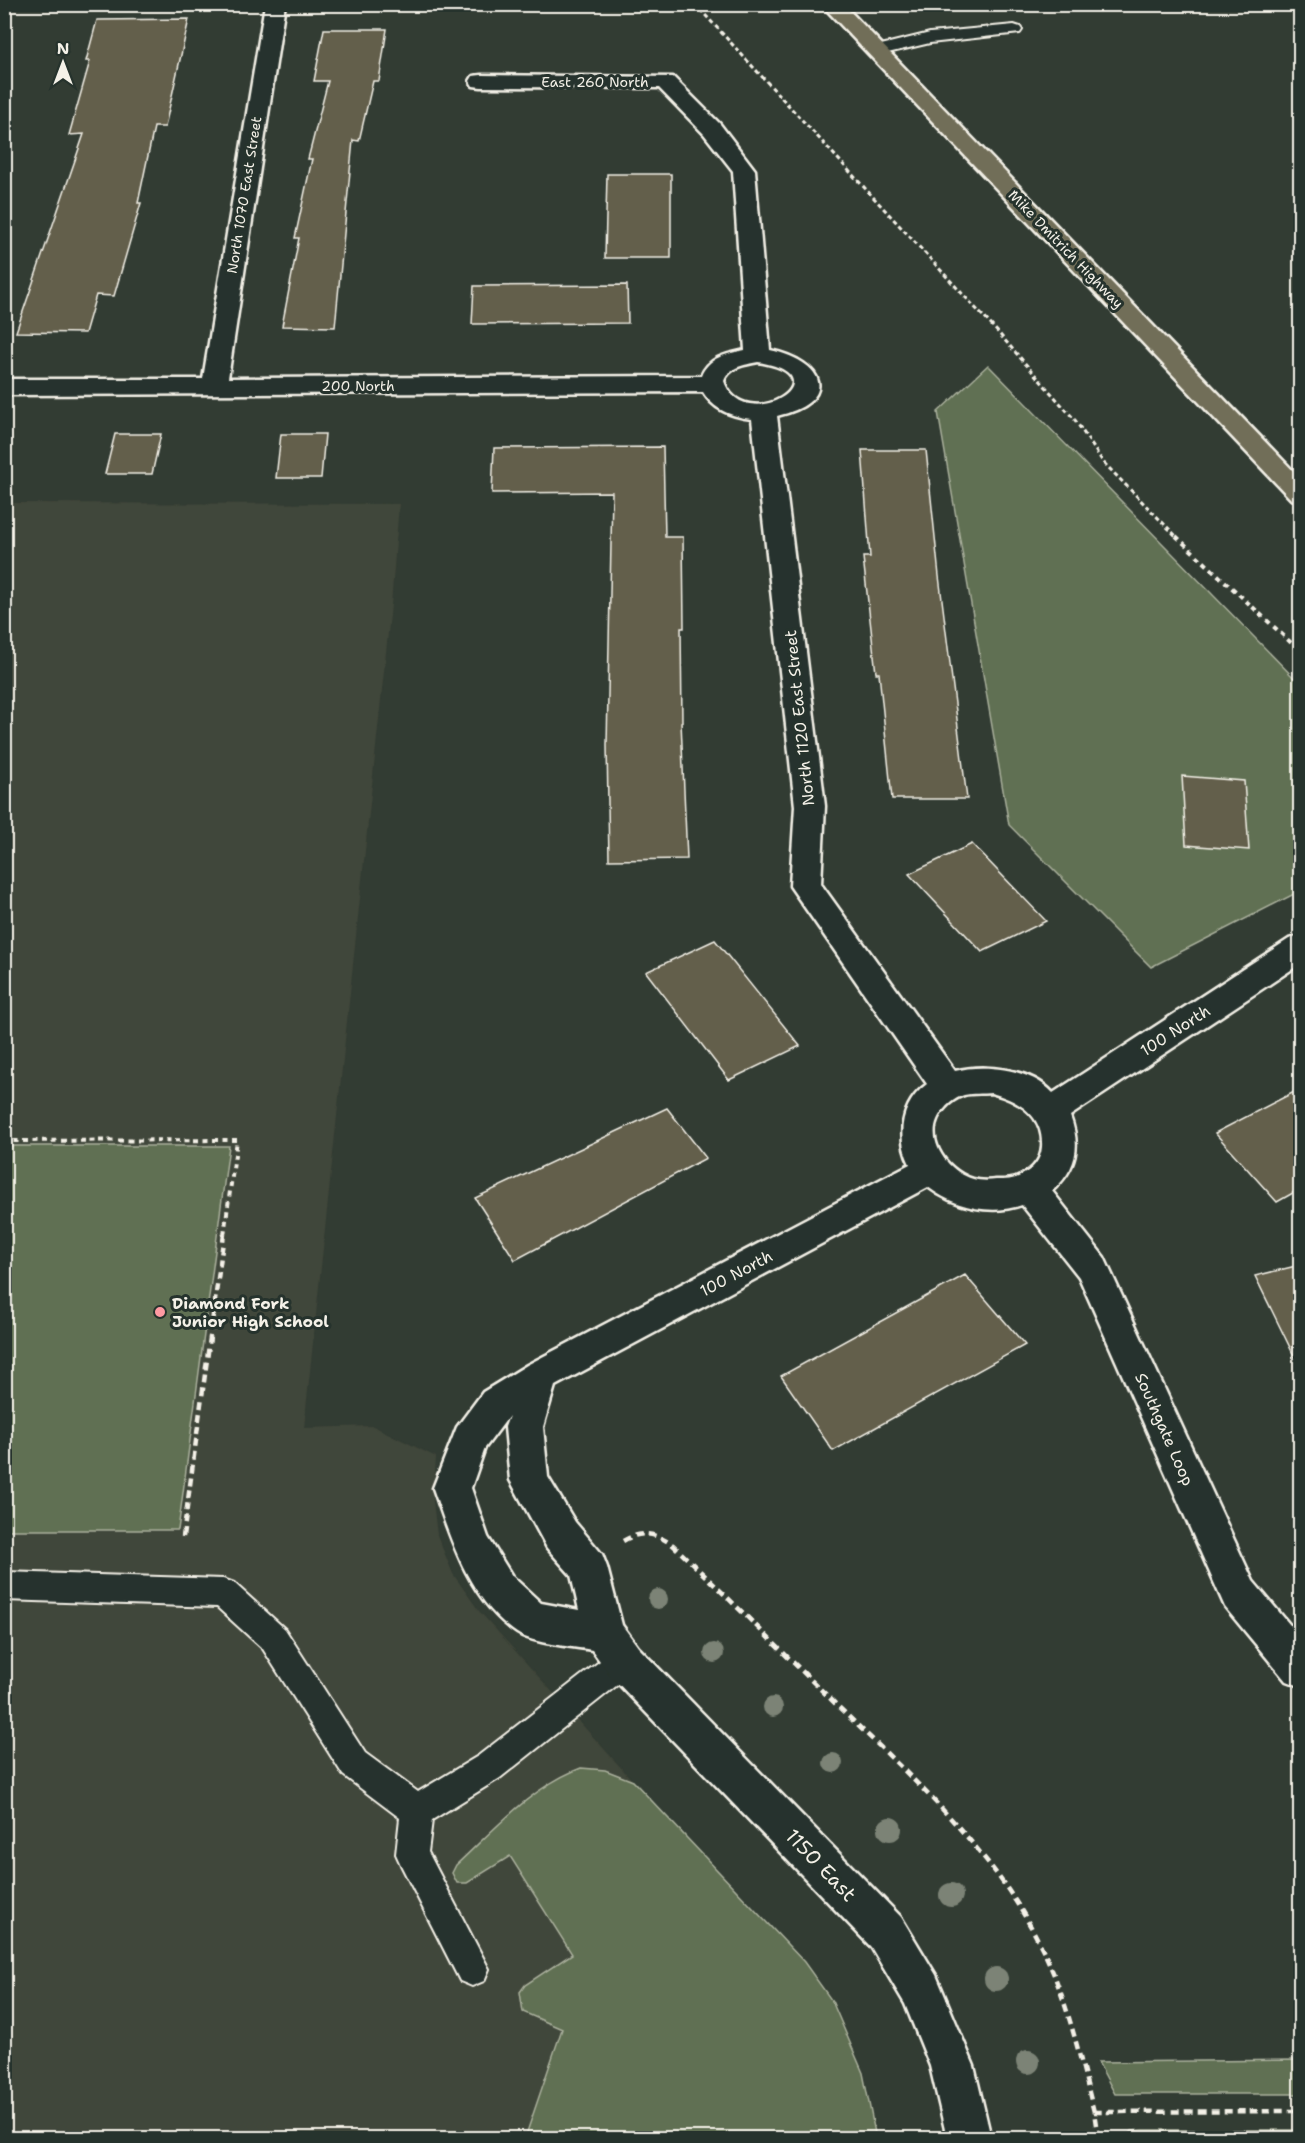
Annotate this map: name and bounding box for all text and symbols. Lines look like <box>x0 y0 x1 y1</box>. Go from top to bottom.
north arrow <box>33 33 93 93</box>
text: N <box>57 38 69 59</box>
street label: East 260 North <box>541 73 649 91</box>
street label: North 1070 East Street <box>223 115 265 275</box>
street label: Mike Dmitrich Highway <box>1005 186 1127 312</box>
street label: 200 North <box>321 377 395 395</box>
street label: North 1120 East Street <box>780 629 819 807</box>
street label: 100 North <box>1136 1000 1214 1061</box>
street label: 100 North <box>696 1246 776 1301</box>
place label: Diamond Fork Junior High School <box>172 1293 329 1332</box>
marker: Diamond Fork Junior High School <box>153 1305 167 1319</box>
street label: Southgate Loop <box>1130 1370 1199 1489</box>
street label: 1150 East <box>780 1823 862 1907</box>

